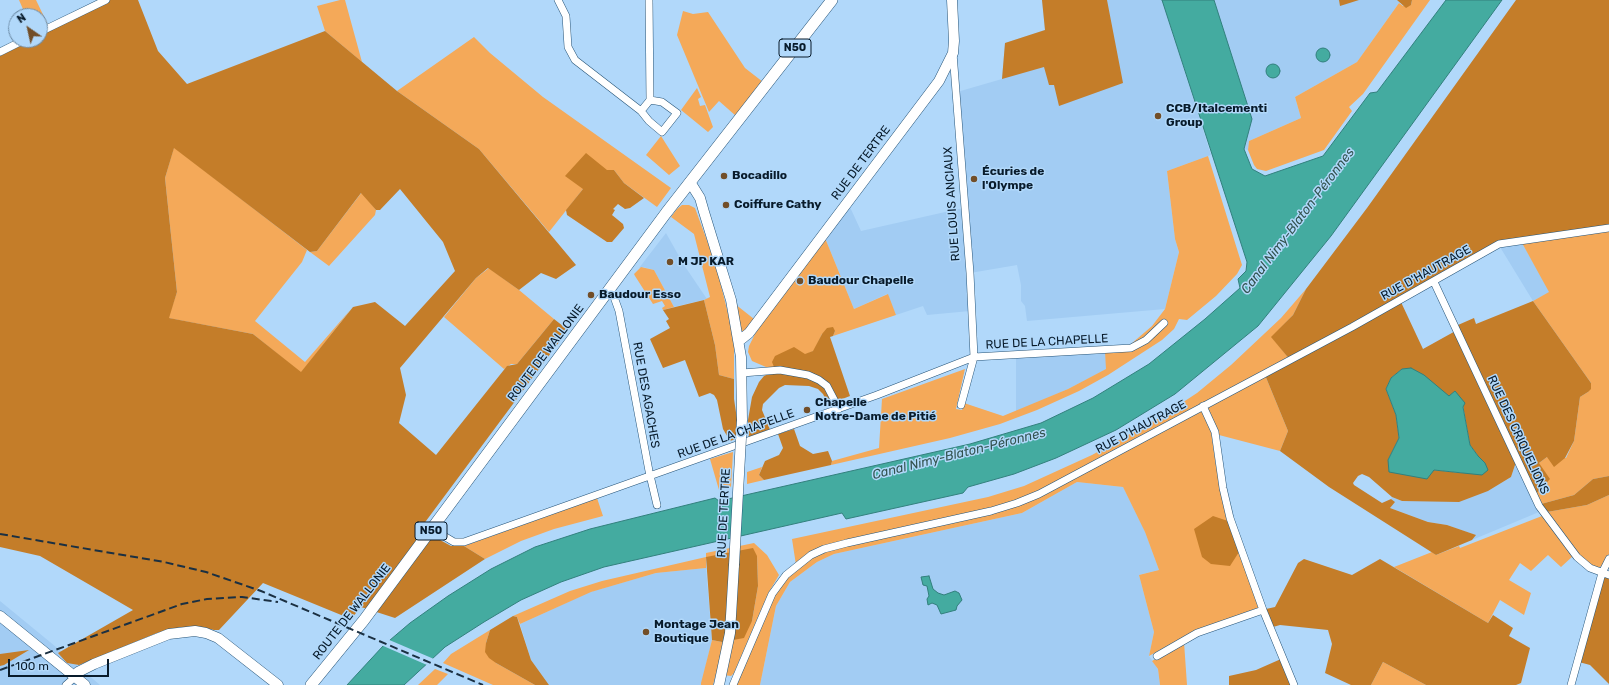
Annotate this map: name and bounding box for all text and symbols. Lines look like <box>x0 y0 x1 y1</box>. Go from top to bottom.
north arrow <box>8 8 48 48</box>
text: N <box>15 11 28 26</box>
road number: N50 <box>779 39 811 57</box>
place label: CCB/Italcementi Group <box>1166 102 1267 130</box>
marker: CCB/Italcementi Group <box>1153 111 1163 121</box>
street label: RUE DE TERTRE <box>828 123 894 203</box>
water label: Canal Nimy-Blaton-Péronnes <box>1238 145 1358 297</box>
street label: RUE LOUIS ANCIAUX <box>941 146 963 262</box>
place label: Écuries de l'Olympe <box>982 165 1044 193</box>
place label: Bocadillo <box>732 169 787 183</box>
marker: Bocadillo <box>719 171 729 181</box>
marker: Écuries de l'Olympe <box>969 174 979 184</box>
place label: Coiffure Cathy <box>734 198 821 212</box>
marker: Coiffure Cathy <box>721 200 731 210</box>
street label: RUE D'HAUTRAGE <box>1379 242 1473 304</box>
place label: M JP KAR <box>678 255 734 269</box>
marker: M JP KAR <box>665 257 675 267</box>
place label: Baudour Chapelle <box>808 274 914 288</box>
marker: Baudour Chapelle <box>795 276 805 286</box>
place label: Baudour Esso <box>599 288 681 302</box>
marker: Baudour Esso <box>586 290 596 300</box>
street label: ROUTE DE WALLONIE <box>505 302 587 404</box>
street label: RUE DE LA CHAPELLE <box>985 332 1109 352</box>
street label: RUE DES AGACHES <box>630 341 662 449</box>
street label: RUE DES CRIQUELIONS <box>1484 373 1552 497</box>
place label: Chapelle Notre-Dame de Pitié <box>815 396 936 424</box>
street label: RUE D'HAUTRAGE <box>1093 397 1189 457</box>
marker: Chapelle Notre-Dame de Pitié <box>802 405 812 415</box>
street label: RUE DE LA CHAPELLE <box>676 406 796 462</box>
water label: Canal Nimy-Blaton-Péronnes <box>871 425 1047 483</box>
street label: RUE DE TERTRE <box>714 468 734 558</box>
road number: N50 <box>415 522 447 540</box>
street label: ROUTE DE WALLONIE <box>310 561 394 663</box>
place label: Montage Jean Boutique <box>654 618 739 646</box>
marker: Montage Jean Boutique <box>641 627 651 637</box>
scale bar <box>10 651 111 677</box>
text: 100 m <box>15 659 49 673</box>

